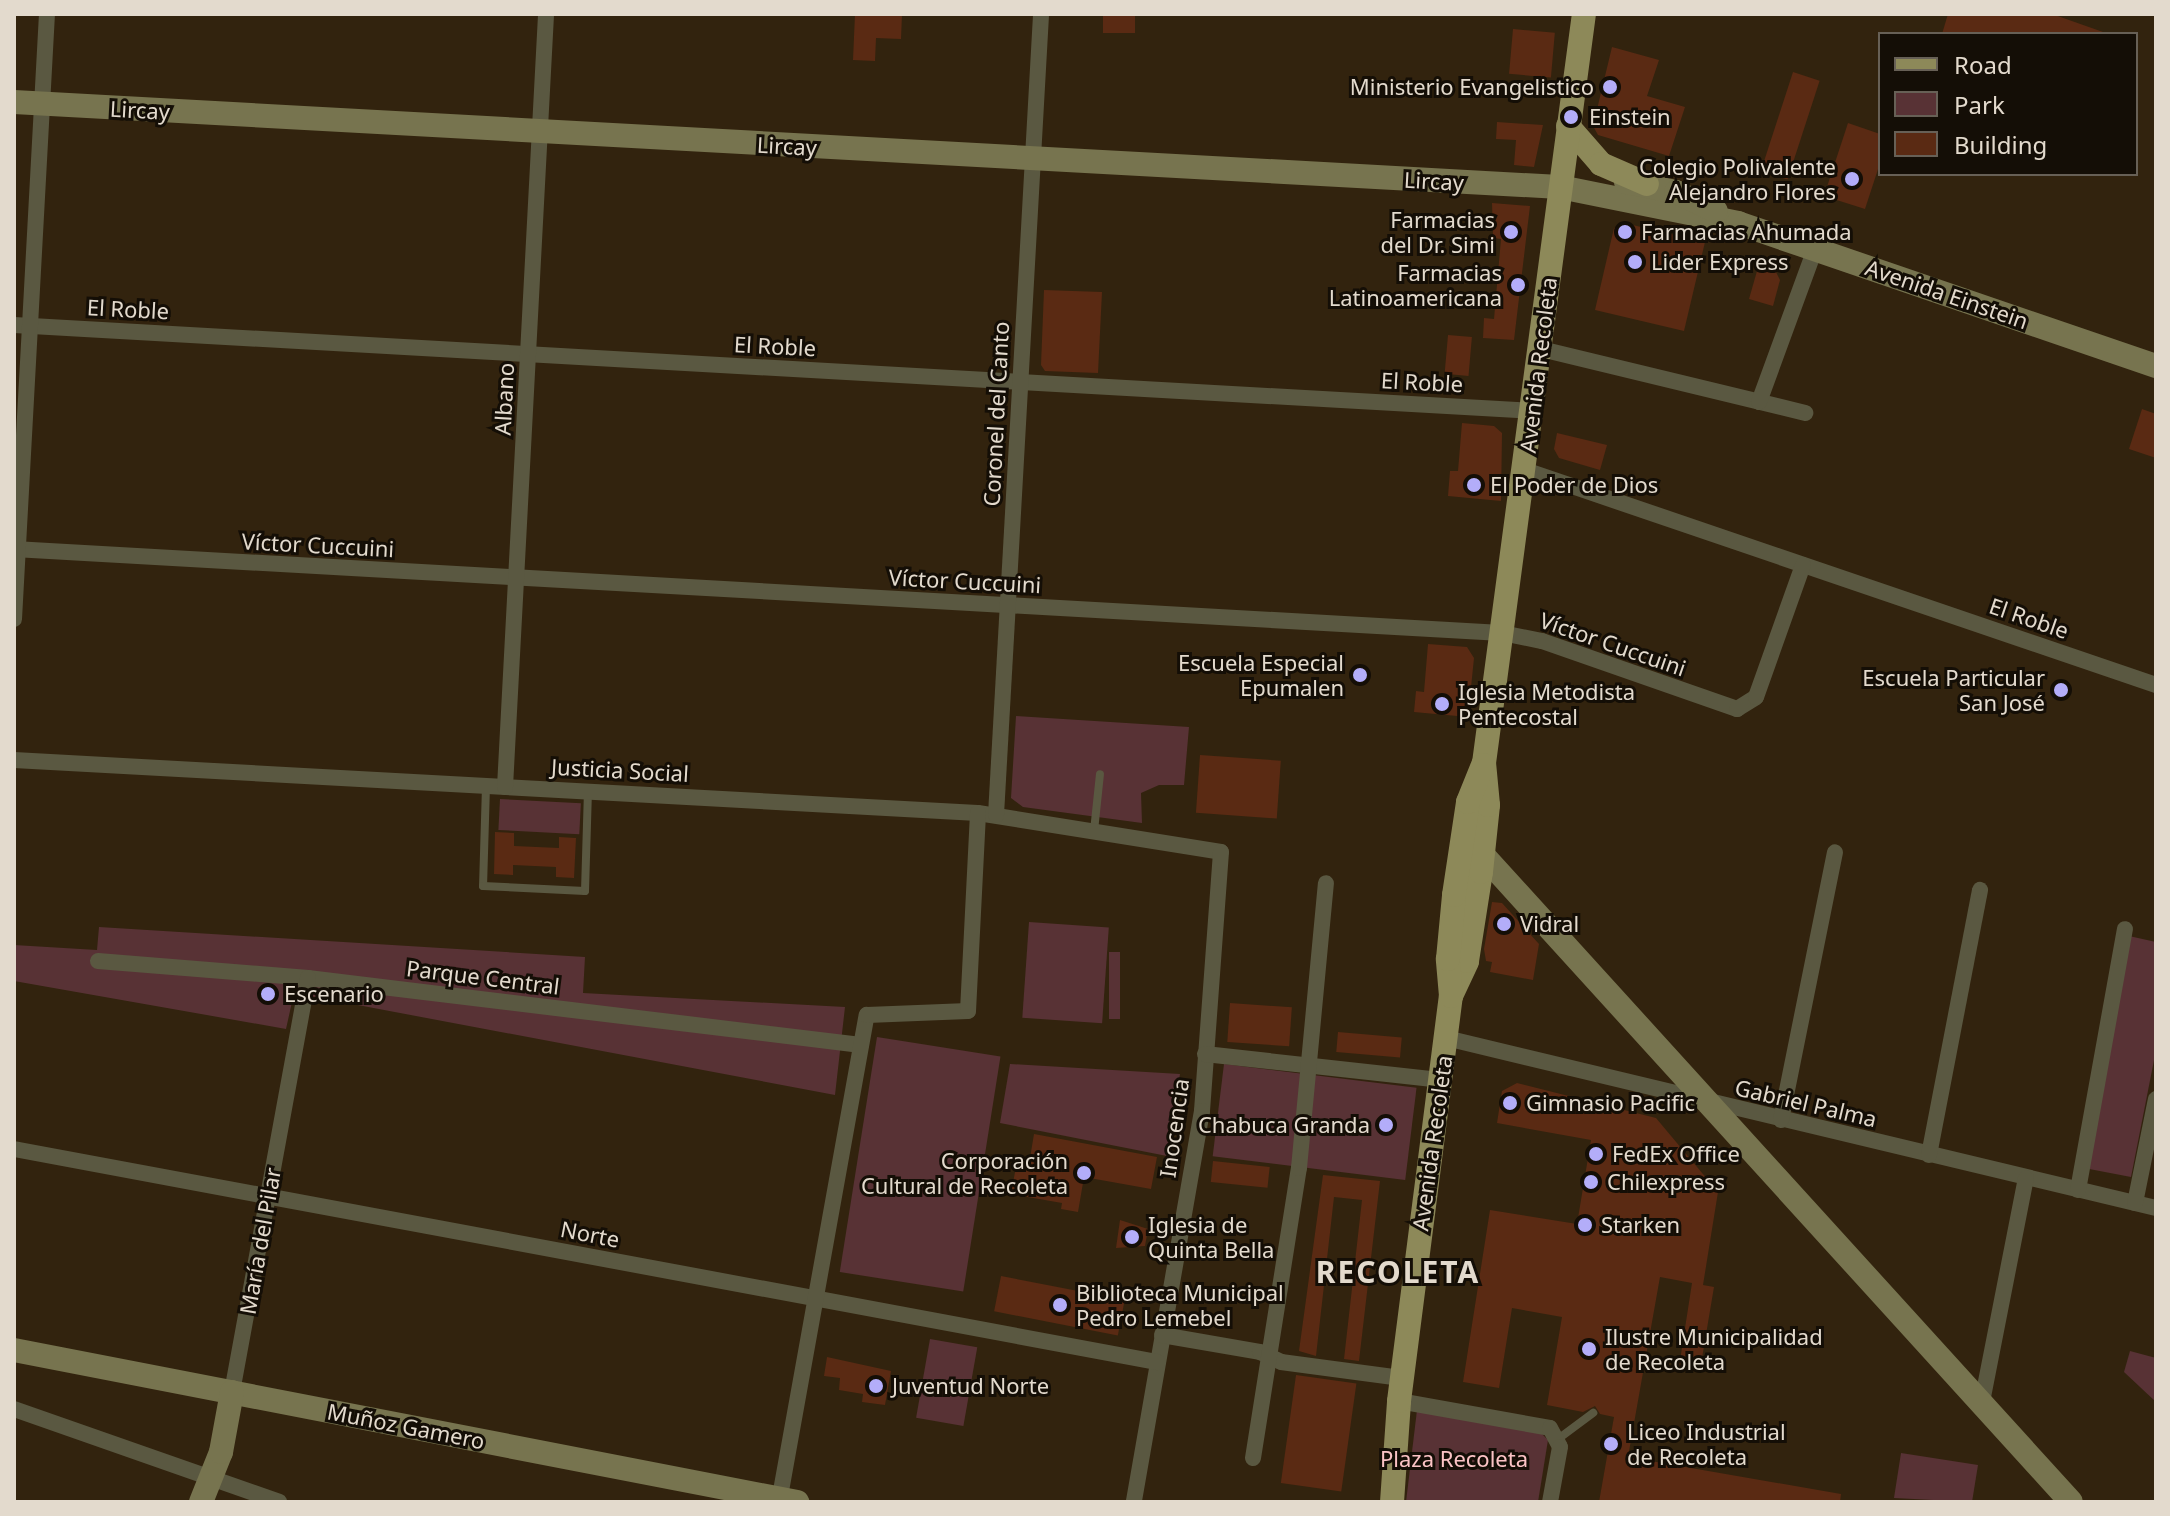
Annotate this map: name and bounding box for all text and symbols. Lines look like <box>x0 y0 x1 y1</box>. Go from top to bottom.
legend <box>1878 32 2138 176</box>
text: Road <box>1954 48 2012 81</box>
place label: Ministerio Evangelistico <box>1350 74 1594 100</box>
marker: Ministerio Evangelistico <box>1601 78 1619 96</box>
text: Park <box>1954 88 2005 121</box>
street label: Lircay <box>109 95 171 125</box>
place label: Einstein <box>1589 104 1671 130</box>
marker: Einstein <box>1560 106 1582 128</box>
text: Building <box>1954 128 2047 161</box>
street label: Lircay <box>756 131 818 161</box>
place label: Colegio Polivalente Alejandro Flores <box>1639 153 1836 204</box>
street label: Lircay <box>1403 166 1465 196</box>
marker: Colegio Polivalente Alejandro Flores <box>1843 170 1861 188</box>
place label: Farmacias del Dr. Simi <box>1380 206 1495 258</box>
place label: Farmacias Ahumada <box>1641 219 1852 245</box>
marker: Farmacias del Dr. Simi <box>1502 223 1520 241</box>
marker: Farmacias Ahumada <box>1616 223 1634 241</box>
place label: Lider Express <box>1651 249 1788 275</box>
marker: Lider Express <box>1626 253 1644 271</box>
street label: Avenida Einstein <box>1862 254 2032 334</box>
place label: Farmacias Latinoamericana <box>1329 259 1502 310</box>
marker: Farmacias Latinoamericana <box>1509 276 1527 294</box>
street label: Avenida Recoleta <box>1514 276 1562 454</box>
street label: El Roble <box>86 294 170 324</box>
street label: Coronel del Canto <box>978 321 1014 507</box>
street label: El Roble <box>733 331 817 361</box>
street label: Albano <box>489 362 519 436</box>
street label: El Roble <box>1380 367 1464 397</box>
place label: El Poder de Dios <box>1490 472 1658 498</box>
marker: El Poder de Dios <box>1465 476 1483 494</box>
street label: Víctor Cuccuini <box>241 528 395 562</box>
street label: Víctor Cuccuini <box>888 564 1042 598</box>
street label: El Roble <box>1986 592 2072 644</box>
street label: Víctor Cuccuini <box>1537 607 1689 681</box>
place label: Escuela Especial Epumalen <box>1178 649 1344 700</box>
place label: Escuela Particular San José <box>1862 664 2045 716</box>
marker: Escuela Especial Epumalen <box>1351 666 1369 684</box>
place label: Iglesia Metodista Pentecostal <box>1458 678 1635 730</box>
marker: Escuela Particular San José <box>2052 681 2070 699</box>
marker: Iglesia Metodista Pentecostal <box>1433 695 1451 713</box>
street label: Justicia Social <box>551 753 689 787</box>
place label: Vidral <box>1520 911 1579 937</box>
marker: Vidral <box>1495 915 1513 933</box>
street label: Parque Central <box>405 955 561 999</box>
place label: Escenario <box>284 981 384 1007</box>
marker: Escenario <box>259 985 277 1003</box>
street label: Avenida Recoleta <box>1407 1054 1457 1232</box>
street label: Gabriel Palma <box>1733 1074 1879 1132</box>
street label: Inocencia <box>1154 1077 1194 1179</box>
place label: Gimnasio Pacific <box>1526 1090 1695 1116</box>
marker: Gimnasio Pacific <box>1501 1094 1519 1112</box>
place label: Chabuca Granda <box>1198 1112 1370 1138</box>
marker: Chabuca Granda <box>1377 1116 1395 1134</box>
place label: FedEx Office <box>1612 1141 1740 1167</box>
marker: FedEx Office <box>1587 1145 1605 1163</box>
place label: Corporación Cultural de Recoleta <box>861 1147 1068 1198</box>
marker: Corporación Cultural de Recoleta <box>1075 1164 1093 1182</box>
street label: María del Pilar <box>234 1166 286 1316</box>
place label: Chilexpress <box>1607 1169 1725 1195</box>
marker: Chilexpress <box>1582 1173 1600 1191</box>
place label: Iglesia de Quinta Bella <box>1148 1211 1274 1262</box>
place label: Starken <box>1601 1212 1680 1238</box>
street label: Norte <box>558 1215 622 1253</box>
marker: Starken <box>1576 1216 1594 1234</box>
marker: Iglesia de Quinta Bella <box>1123 1228 1141 1246</box>
district label: RECOLETA <box>1316 1254 1480 1290</box>
place label: Biblioteca Municipal Pedro Lemebel <box>1076 1279 1284 1330</box>
marker: Biblioteca Municipal Pedro Lemebel <box>1051 1296 1069 1314</box>
place label: Ilustre Municipalidad de Recoleta <box>1605 1323 1823 1374</box>
marker: Ilustre Municipalidad de Recoleta <box>1580 1340 1598 1358</box>
place label: Juventud Norte <box>892 1373 1049 1399</box>
marker: Juventud Norte <box>867 1377 885 1395</box>
street label: Muñoz Gamero <box>325 1398 487 1454</box>
place label: Liceo Industrial de Recoleta <box>1627 1418 1786 1470</box>
marker: Liceo Industrial de Recoleta <box>1602 1435 1620 1453</box>
park label: Plaza Recoleta <box>1380 1446 1528 1472</box>

